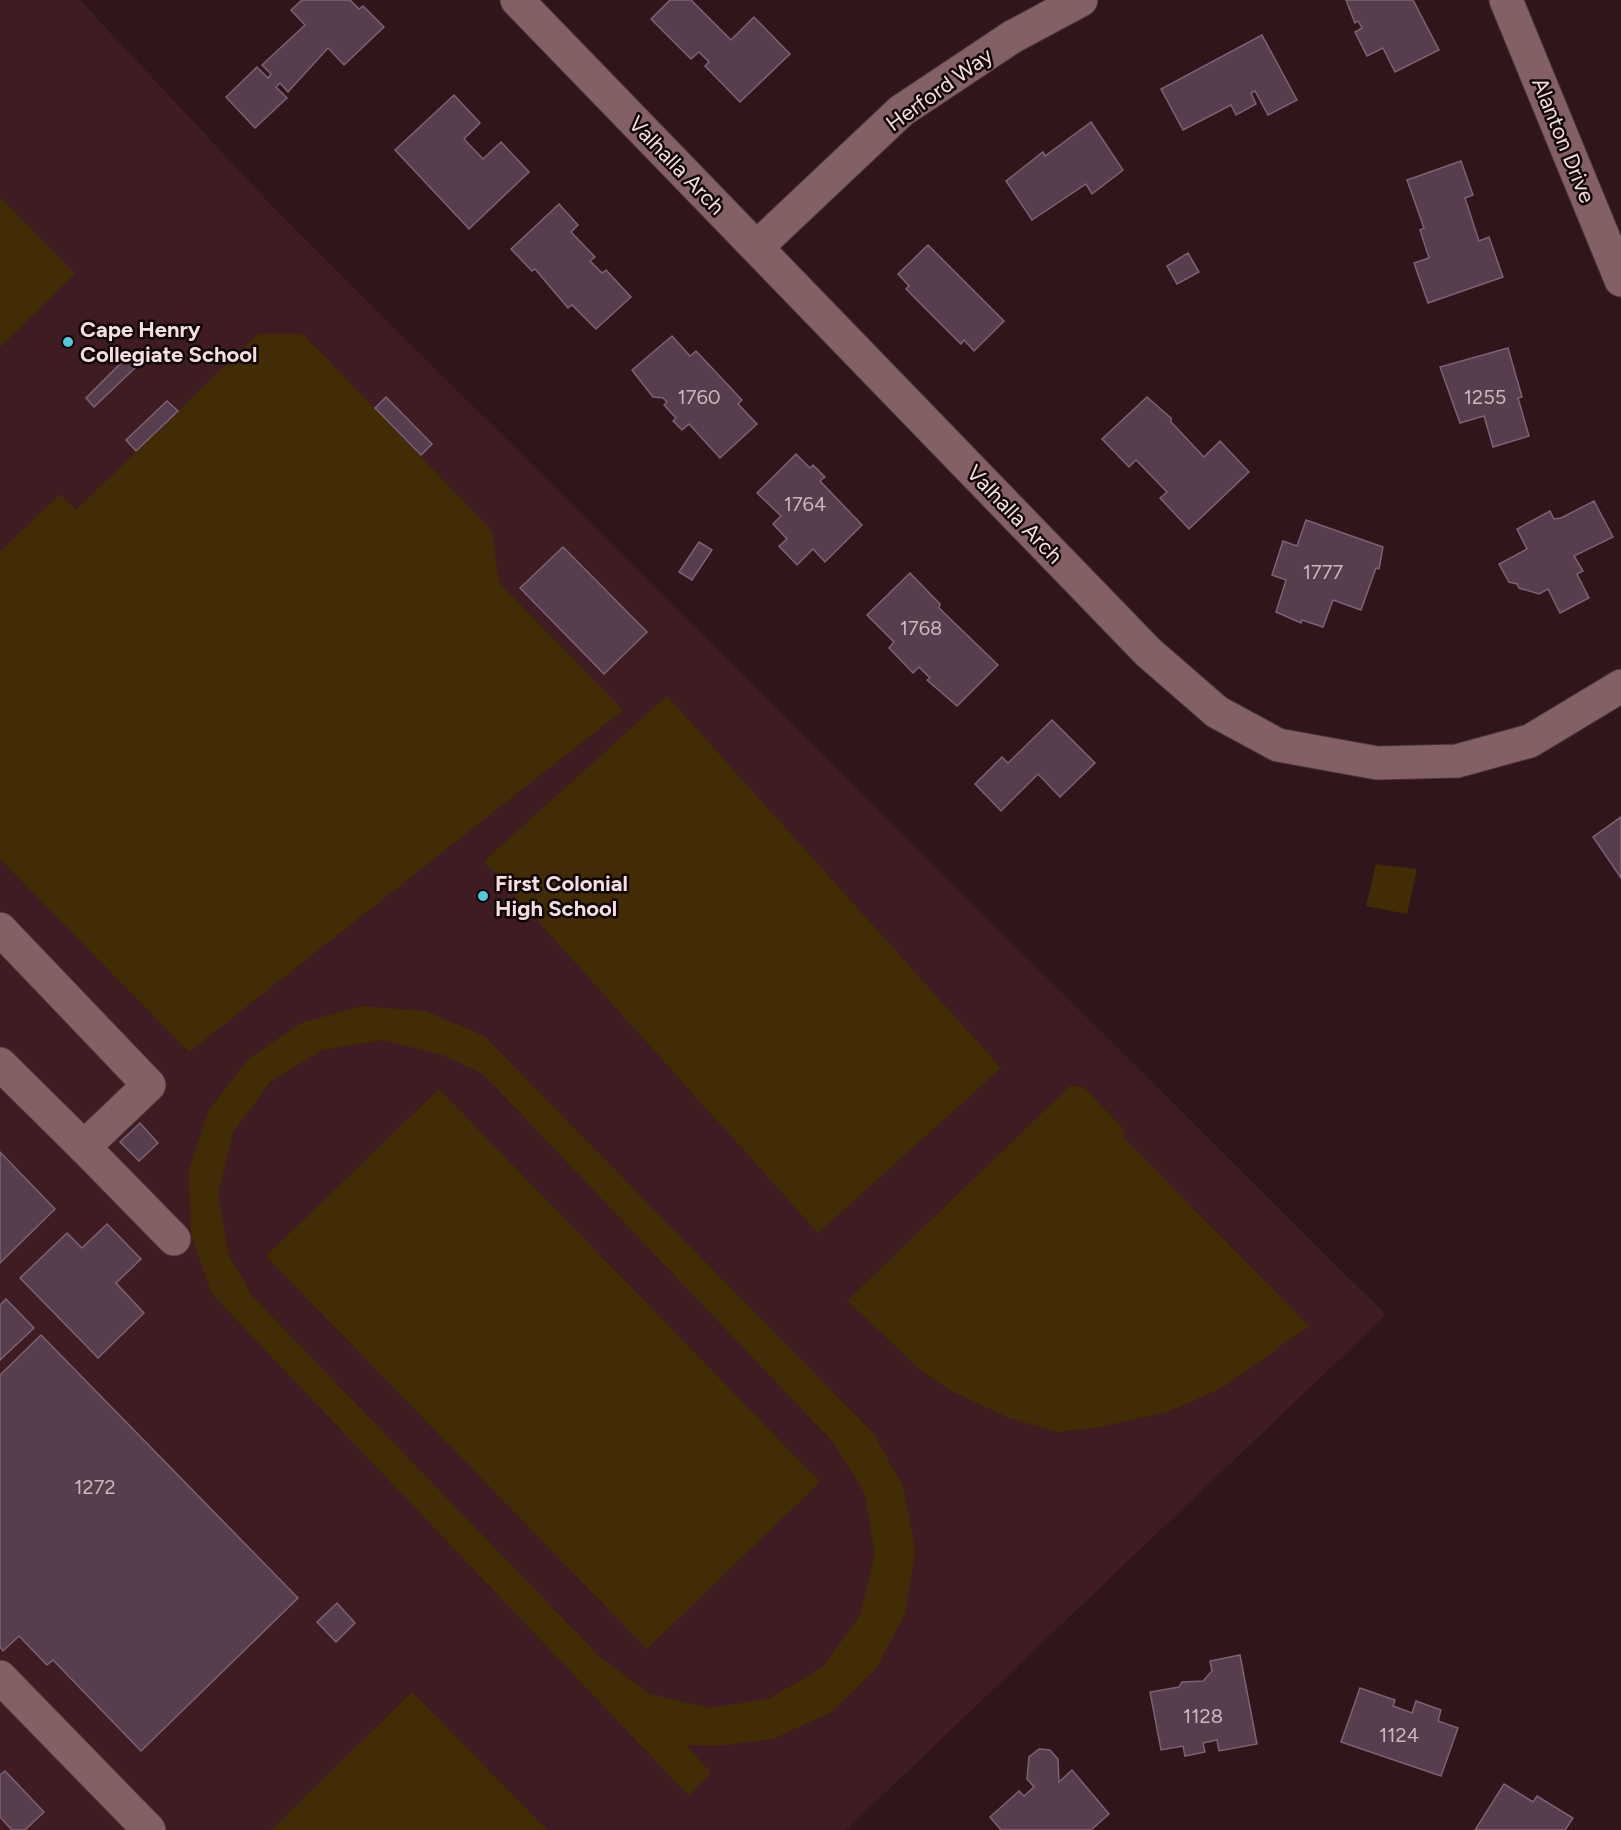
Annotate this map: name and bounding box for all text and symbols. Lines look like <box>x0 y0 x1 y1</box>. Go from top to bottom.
street label: Herford Way <box>881 41 998 137</box>
street label: Alanton Drive <box>1526 74 1601 207</box>
street label: Valhalla Arch <box>623 110 730 220</box>
place label: Cape Henry Collegiate School <box>80 316 257 368</box>
marker: Cape Henry Collegiate School <box>61 335 75 349</box>
house number: 1760 <box>677 385 721 409</box>
house number: 1255 <box>1464 385 1506 409</box>
street label: Valhalla Arch <box>961 459 1068 569</box>
house number: 1764 <box>784 492 826 516</box>
house number: 1777 <box>1303 560 1343 584</box>
house number: 1768 <box>900 616 942 640</box>
place label: First Colonial High School <box>495 870 628 922</box>
marker: First Colonial High School <box>476 889 490 903</box>
house number: 1272 <box>74 1475 116 1499</box>
house number: 1128 <box>1183 1704 1223 1728</box>
house number: 1124 <box>1379 1723 1419 1747</box>

